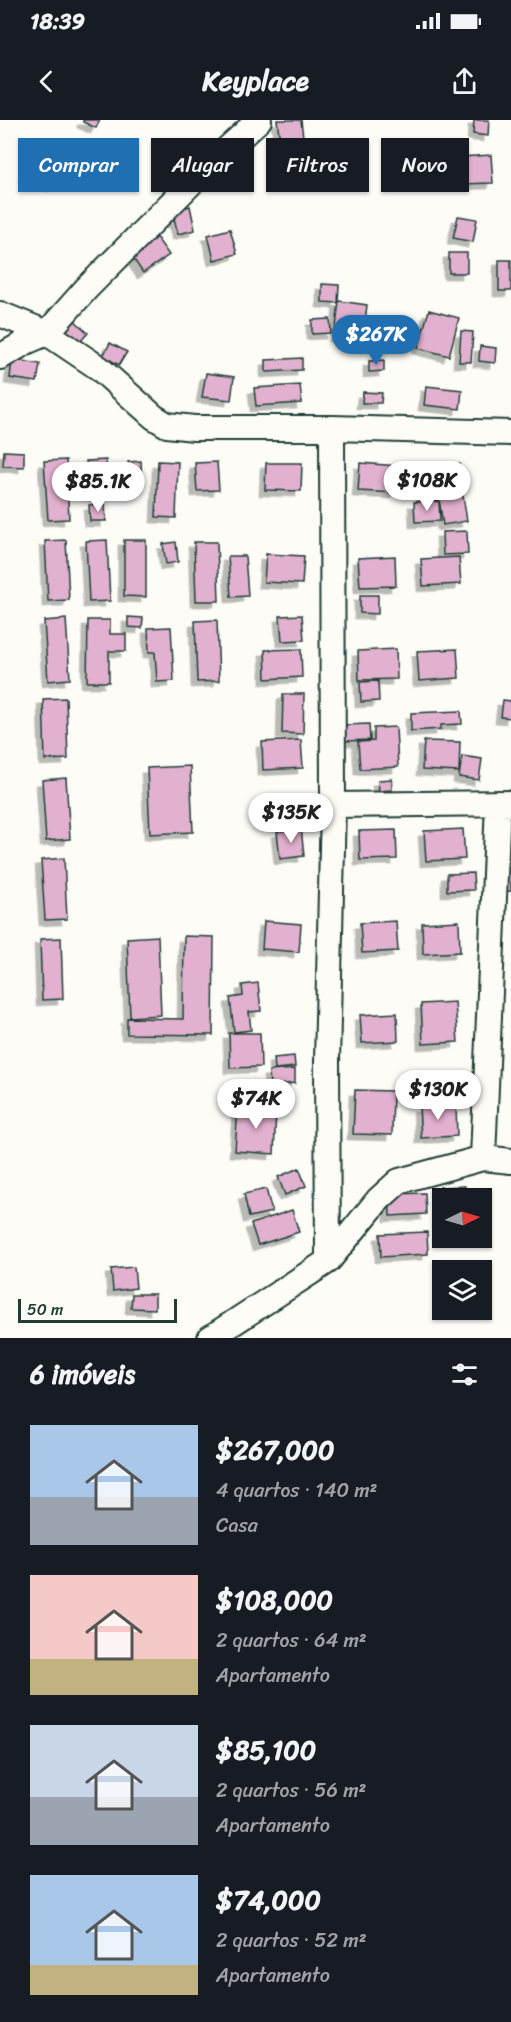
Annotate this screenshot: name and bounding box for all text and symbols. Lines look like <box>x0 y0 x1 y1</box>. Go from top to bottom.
text: 18:39 <box>30 2 85 41</box>
text: Keyplace <box>202 57 309 105</box>
icon: back <box>30 65 63 98</box>
icon: share <box>448 65 481 98</box>
chip: Comprar <box>18 138 139 192</box>
chip: Alugar <box>151 138 254 192</box>
chip: Filtros <box>266 138 369 192</box>
chip: Novo <box>381 138 469 192</box>
pin: $267K <box>334 315 418 366</box>
text: $267K <box>346 317 406 352</box>
pin: $108K <box>385 461 469 512</box>
pin: $85.1K <box>49 462 147 513</box>
text: $108K <box>398 463 456 498</box>
text: $85.1K <box>66 464 130 499</box>
pin: $135K <box>249 793 333 844</box>
text: $135K <box>262 795 320 830</box>
pin: $130K <box>396 1070 480 1121</box>
text: $130K <box>409 1072 467 1107</box>
pin: $74K <box>220 1079 292 1130</box>
text: $74K <box>231 1081 281 1116</box>
north arrow <box>432 1188 492 1248</box>
map controls <box>432 1188 492 1320</box>
button: layers <box>432 1260 492 1320</box>
text: 50 m <box>27 1295 63 1324</box>
scale bar <box>18 1296 177 1324</box>
text: 6 imóveis <box>30 1351 135 1397</box>
icon: filters <box>448 1358 481 1391</box>
text: $267,000 <box>216 1427 334 1473</box>
icon: home <box>78 1449 150 1521</box>
text: 4 quartos · 140 m² <box>216 1473 377 1508</box>
text: Casa <box>216 1508 258 1543</box>
text: $108,000 <box>216 1577 333 1623</box>
icon: home <box>78 1599 150 1671</box>
text: 2 quartos · 64 m² <box>216 1623 367 1658</box>
text: Apartamento <box>216 1658 330 1693</box>
text: $85,100 <box>216 1727 316 1773</box>
icon: home <box>78 1749 150 1821</box>
text: 2 quartos · 56 m² <box>216 1773 366 1808</box>
text: Apartamento <box>216 1808 330 1843</box>
text: $74,000 <box>216 1877 321 1923</box>
icon: home <box>78 1899 150 1971</box>
text: 2 quartos · 52 m² <box>216 1923 367 1958</box>
text: Apartamento <box>216 1958 330 1993</box>

